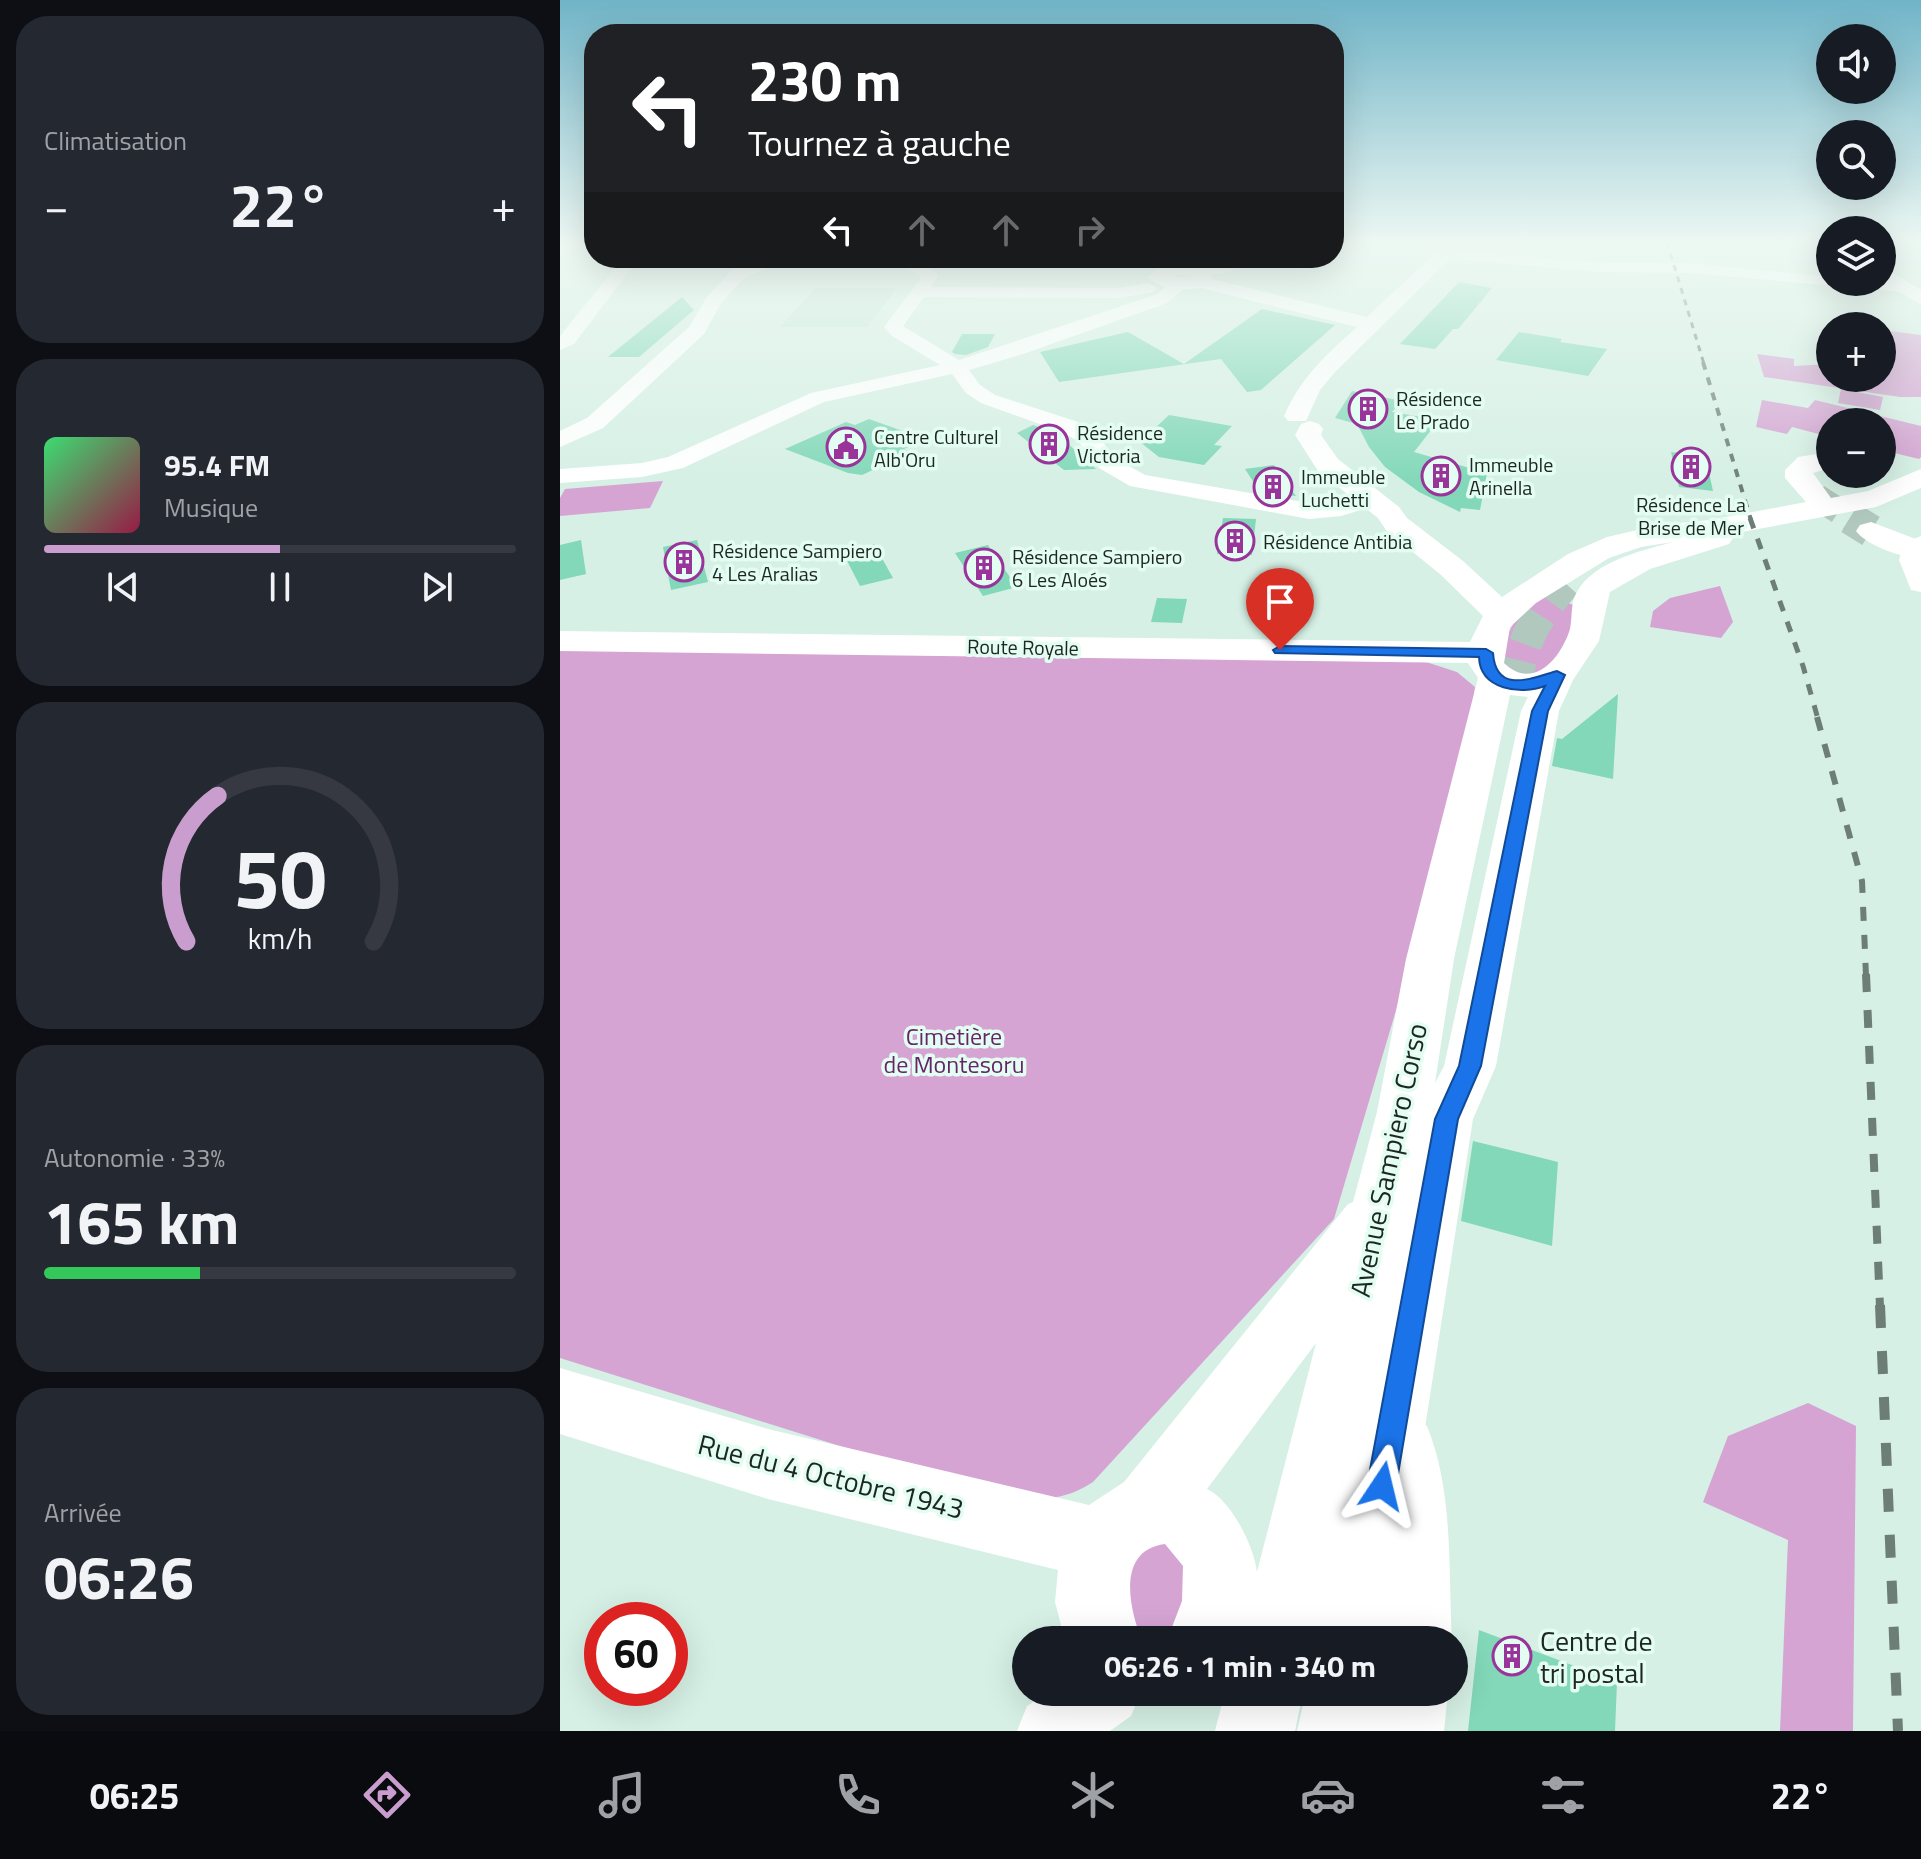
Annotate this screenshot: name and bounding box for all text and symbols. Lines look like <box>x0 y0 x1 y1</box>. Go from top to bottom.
map controls <box>1816 24 1896 488</box>
button: sound <box>1816 24 1896 104</box>
text: 230 m <box>748 38 901 123</box>
icon: left <box>616 56 720 160</box>
text: Tournez à gauche <box>748 115 1011 170</box>
button: search <box>1816 120 1896 200</box>
text: Climatisation <box>44 121 187 160</box>
text: 22° <box>230 159 330 250</box>
text: − <box>44 172 69 239</box>
text: + <box>491 172 516 239</box>
icon: left <box>816 208 860 252</box>
icon: ahead <box>900 208 944 252</box>
icon: ahead <box>984 208 1028 252</box>
icon: right <box>1068 208 1112 252</box>
button: layers <box>1816 216 1896 296</box>
button: + <box>1816 312 1896 392</box>
place label: Résidence Le Prado <box>1396 383 1482 437</box>
building icon: Résidence Le Prado <box>1347 388 1389 430</box>
button: − <box>1816 408 1896 488</box>
place label: Résidence Victoria <box>1077 417 1163 471</box>
place label: Centre Culturel Alb'Oru <box>874 421 999 475</box>
building icon: Résidence Victoria <box>1028 423 1070 465</box>
public building icon: Centre Culturel Alb'Oru <box>825 426 867 468</box>
text: 95.4 FM <box>164 442 270 488</box>
building icon: Résidence La Brise de Mer <box>1670 446 1712 488</box>
place label: Immeuble Arinella <box>1469 449 1553 503</box>
building icon: Immeuble Arinella <box>1420 455 1462 497</box>
place label: Immeuble Luchetti <box>1301 461 1385 515</box>
building icon: Immeuble Luchetti <box>1252 466 1294 508</box>
text: Musique <box>164 488 258 527</box>
place label: Résidence La Brise de Mer <box>1636 489 1746 543</box>
building icon: Résidence Antibia <box>1214 520 1256 562</box>
place label: Résidence Antibia <box>1263 526 1412 557</box>
place label: Résidence Sampiero 4 Les Aralias <box>712 535 882 589</box>
building icon: Résidence Sampiero 4 Les Aralias <box>663 541 705 583</box>
place label: Résidence Sampiero 6 Les Aloés <box>1012 541 1182 595</box>
building icon: Résidence Sampiero 6 Les Aloés <box>963 547 1005 589</box>
icon: previous <box>101 565 145 609</box>
icon: pause <box>258 565 302 609</box>
icon: next <box>415 565 459 609</box>
pin <box>1246 568 1314 650</box>
icon: arrive <box>1258 580 1302 624</box>
street label: Route Royale <box>967 631 1079 663</box>
text: 50 <box>233 813 327 939</box>
text: km/h <box>248 917 312 960</box>
park label: Cimetière de Montesoru <box>883 1018 1025 1082</box>
street label: Avenue Sampiero Corso <box>1338 1019 1438 1301</box>
text: Autonomie · 33% <box>44 1138 225 1177</box>
text: 165 km <box>44 1176 239 1267</box>
street label: Rue du 4 Octobre 1943 <box>694 1422 968 1530</box>
position arrow <box>1340 1444 1424 1528</box>
text: Arrivée <box>44 1493 122 1532</box>
text: 06:26 <box>44 1531 194 1622</box>
speed limit sign: 60 <box>584 1602 688 1706</box>
place label: Centre de tri postal <box>1540 1619 1653 1694</box>
building icon: Centre de tri postal <box>1491 1635 1533 1677</box>
text: 06:26 · 1 min · 340 m <box>1104 1643 1376 1689</box>
icon: directions <box>359 1767 415 1823</box>
icon: music <box>594 1767 650 1823</box>
icon: phone <box>830 1767 886 1823</box>
icon: climate <box>1065 1767 1121 1823</box>
icon: car <box>1300 1767 1356 1823</box>
icon: filters <box>1535 1767 1591 1823</box>
text: 06:25 <box>90 1768 180 1823</box>
text: 22° <box>1771 1768 1831 1823</box>

